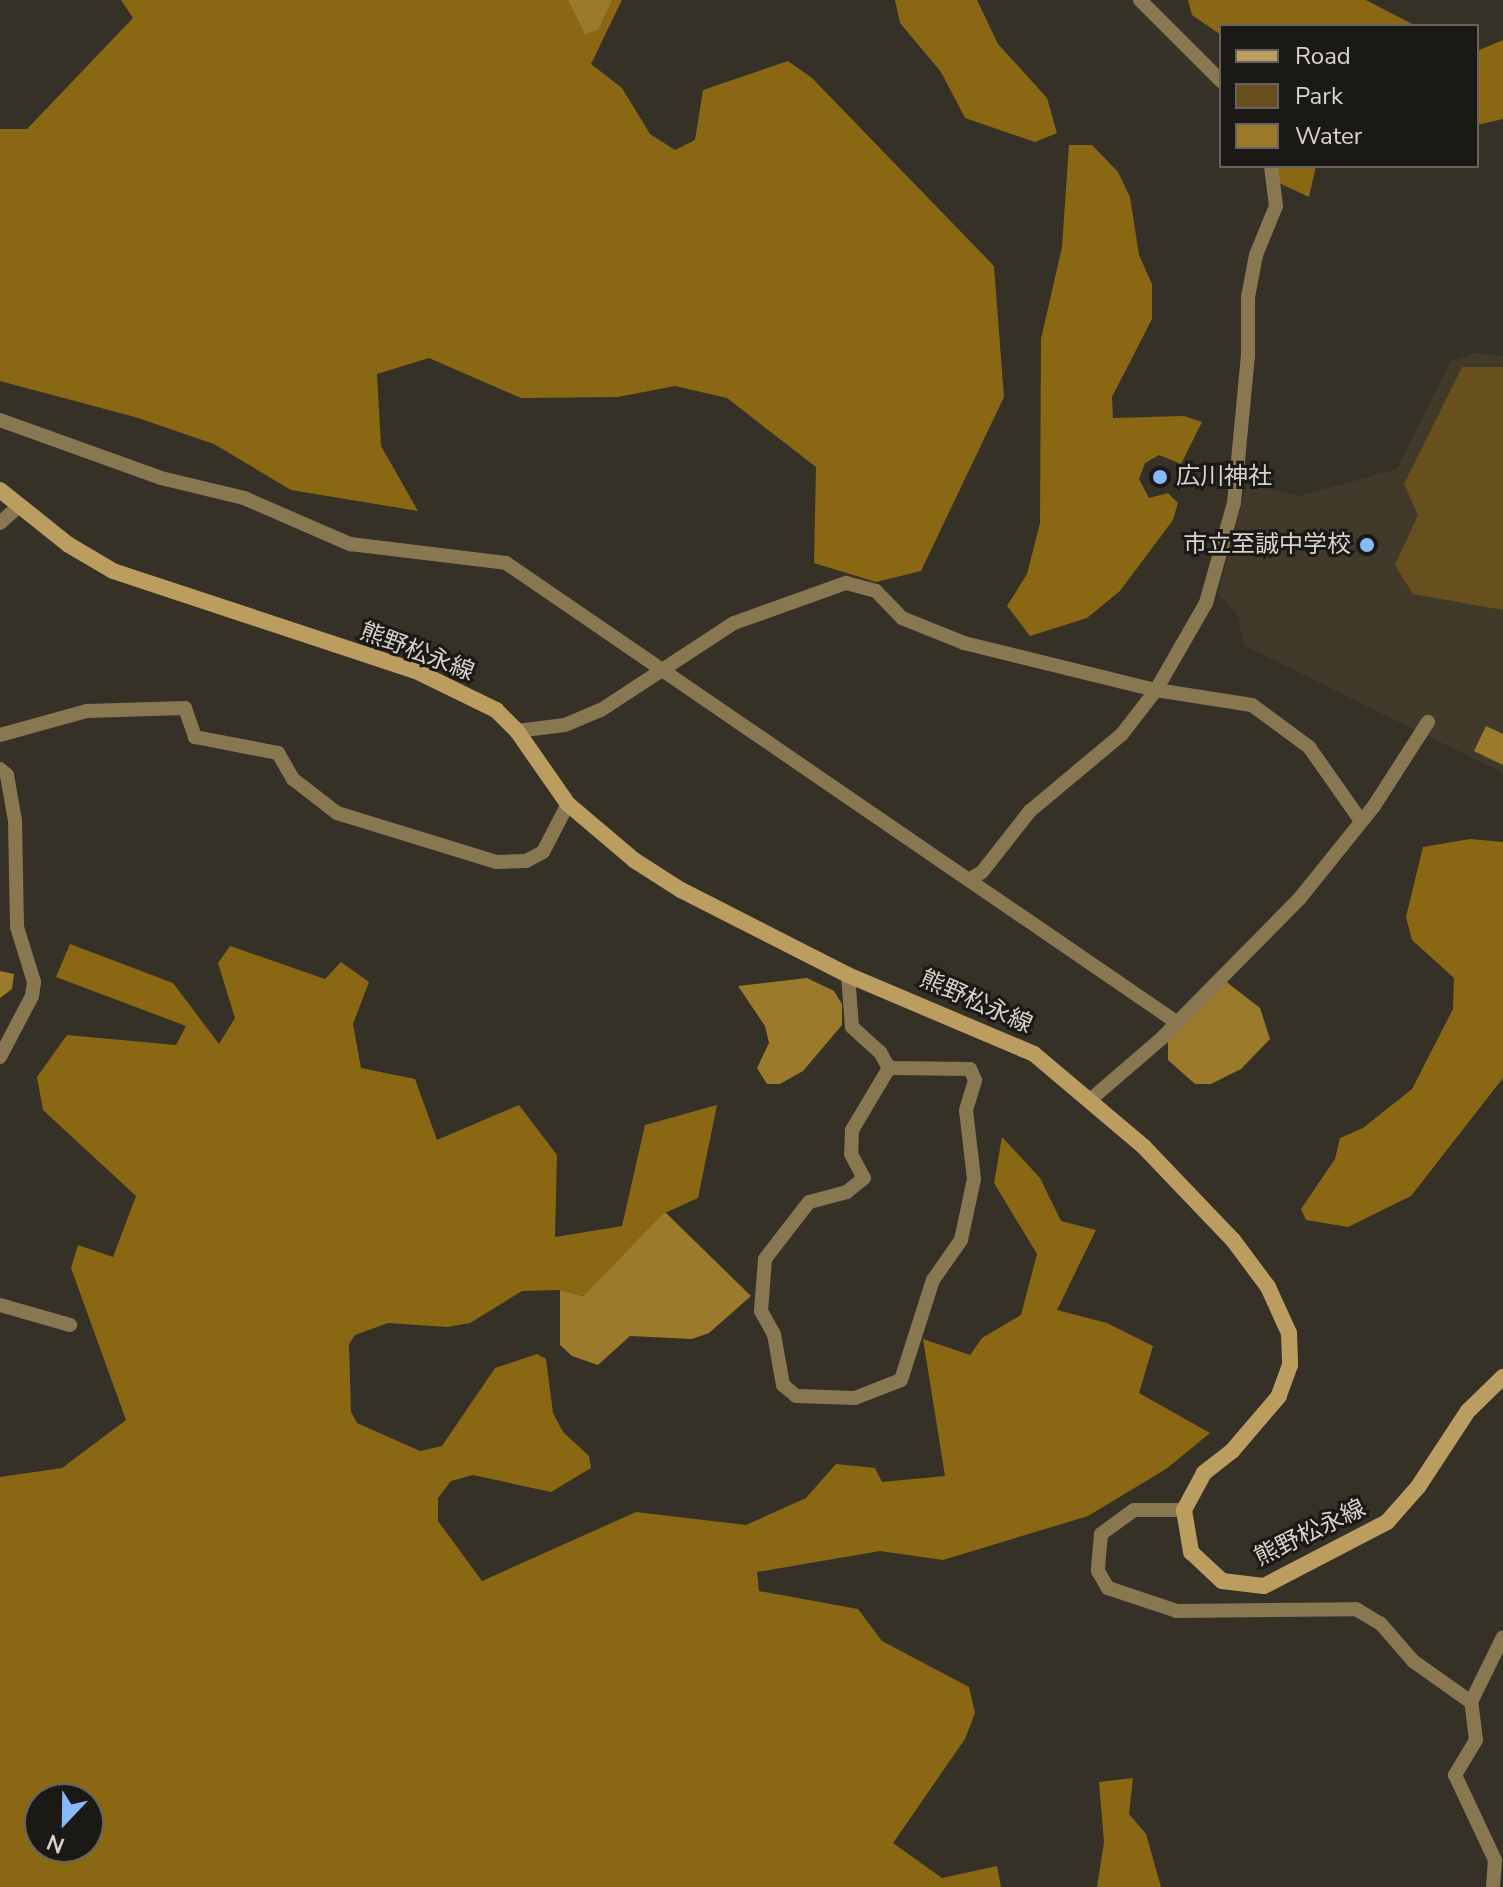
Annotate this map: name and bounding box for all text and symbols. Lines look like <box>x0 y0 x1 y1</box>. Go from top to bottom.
legend <box>1219 24 1479 168</box>
text: Road <box>1295 40 1351 72</box>
text: Park <box>1295 80 1343 112</box>
text: Water <box>1295 120 1362 152</box>
place label: 広川神社 <box>1176 463 1272 491</box>
marker: 広川神社 <box>1151 468 1169 486</box>
place label: 市立至誠中学校 <box>1183 531 1351 559</box>
marker: 市立至誠中学校 <box>1358 536 1376 554</box>
street label: 熊野松永線 <box>356 617 478 687</box>
street label: 熊野松永線 <box>915 964 1037 1040</box>
street label: 熊野松永線 <box>1250 1494 1370 1572</box>
north arrow <box>24 1783 104 1863</box>
text: N <box>43 1826 69 1860</box>

